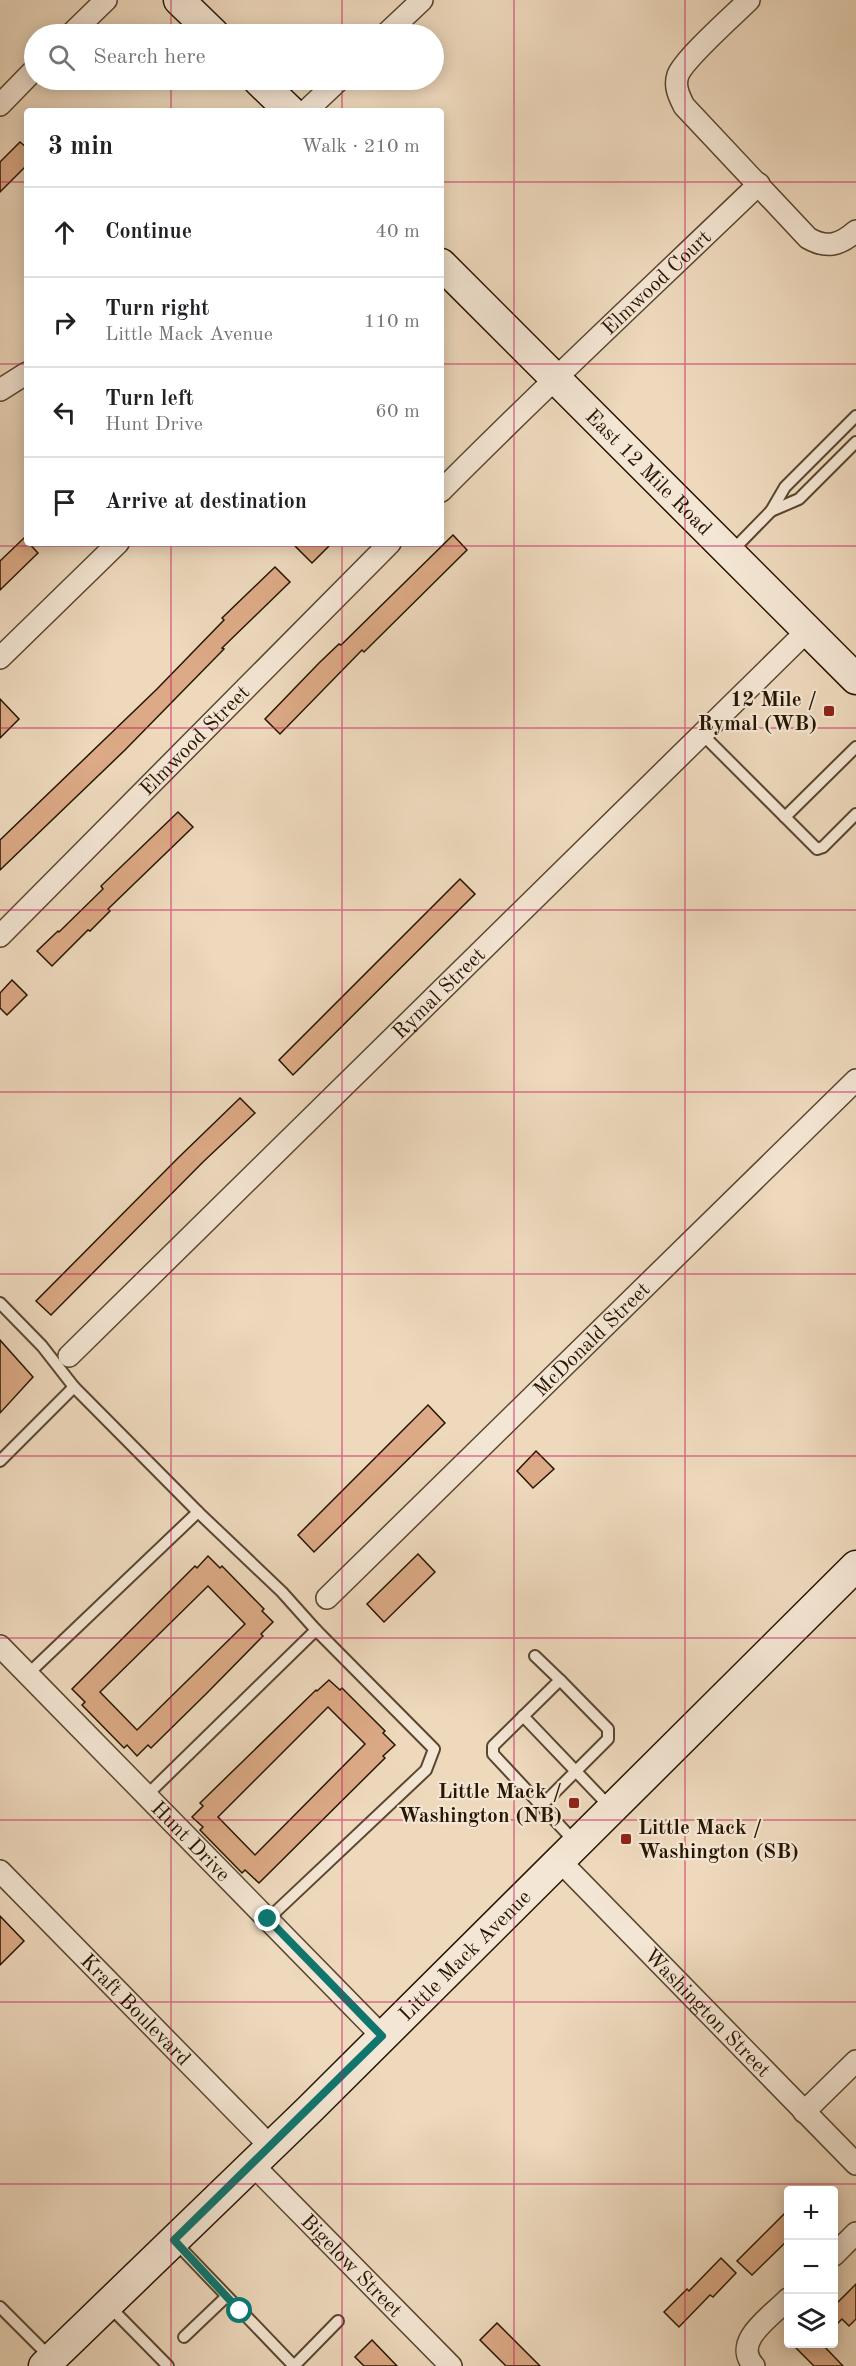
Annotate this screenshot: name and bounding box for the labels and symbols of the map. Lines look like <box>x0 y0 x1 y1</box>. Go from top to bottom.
street label: Elmwood Court <box>599 227 716 340</box>
street label: East 12 Mile Road <box>581 406 715 540</box>
street label: Elmwood Street <box>137 682 254 800</box>
place label: 12 Mile / Rymal (WB) <box>698 690 817 735</box>
marker: 12 Mile / Rymal (WB) <box>822 704 836 718</box>
street label: Rymal Street <box>389 944 490 1044</box>
street label: McDonald Street <box>530 1279 655 1401</box>
place label: Little Mack / Washington (NB) <box>398 1782 562 1827</box>
marker: Little Mack / Washington (NB) <box>567 1796 581 1810</box>
street label: Hunt Drive <box>146 1798 233 1886</box>
place label: Little Mack / Washington (SB) <box>638 1818 799 1863</box>
marker: Little Mack / Washington (SB) <box>619 1832 633 1846</box>
street label: Little Mack Avenue <box>396 1887 536 2026</box>
route end <box>254 1905 280 1931</box>
street label: Washington Street <box>640 1945 774 2082</box>
street label: Kraft Boulevard <box>76 1951 194 2070</box>
street label: Bigelow Street <box>296 2211 406 2322</box>
route start <box>226 2297 252 2323</box>

